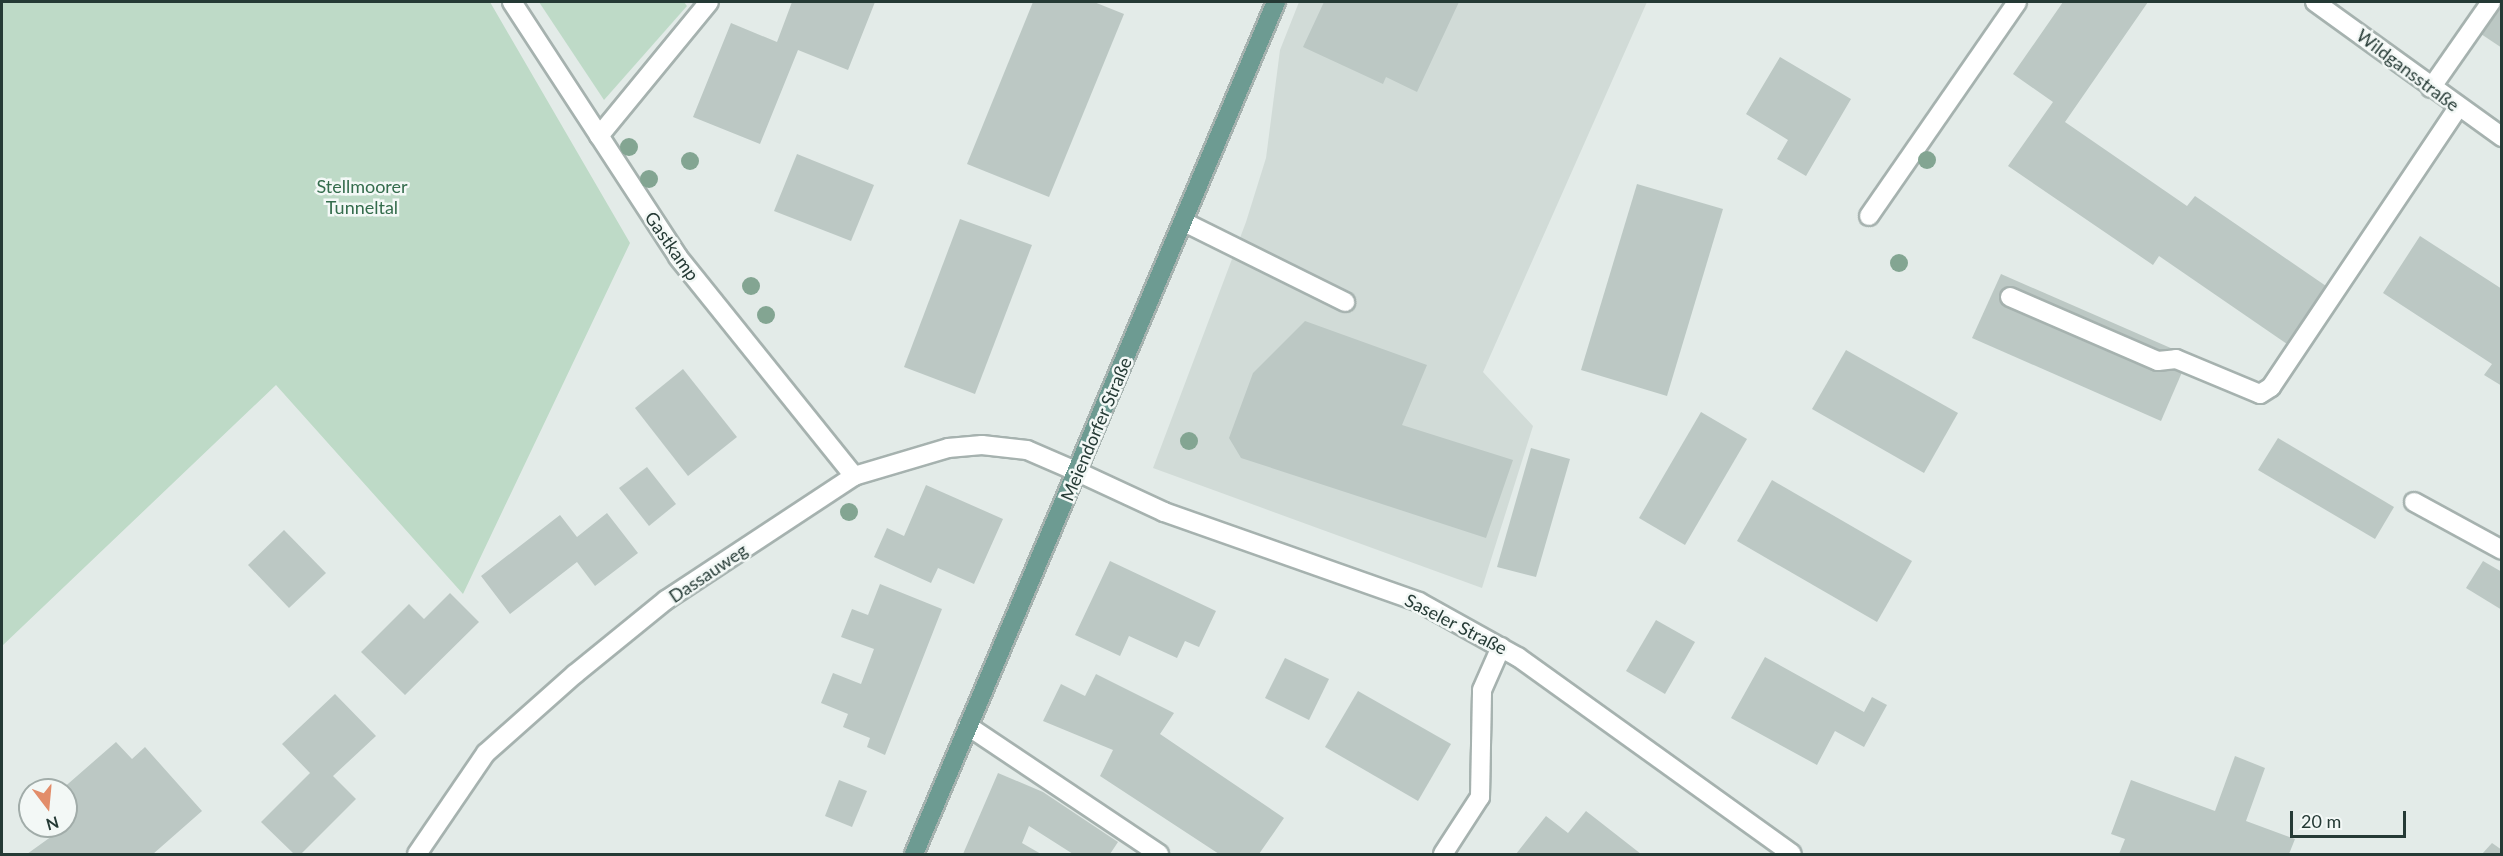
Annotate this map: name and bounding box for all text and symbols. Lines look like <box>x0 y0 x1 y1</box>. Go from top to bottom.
street label: Wildgansstraße <box>2352 24 2464 116</box>
park label: Stellmoorer Tunneltal <box>316 176 408 219</box>
street label: Gastkamp <box>640 207 704 285</box>
street label: Meiendorfer Straße <box>1056 354 1136 504</box>
street label: Dassauweg <box>665 539 751 607</box>
street label: Saseler Straße <box>1401 589 1511 659</box>
north arrow <box>18 778 78 838</box>
scale bar <box>2293 799 2408 837</box>
text: 20 m <box>2301 810 2341 832</box>
text: N <box>44 813 61 835</box>

